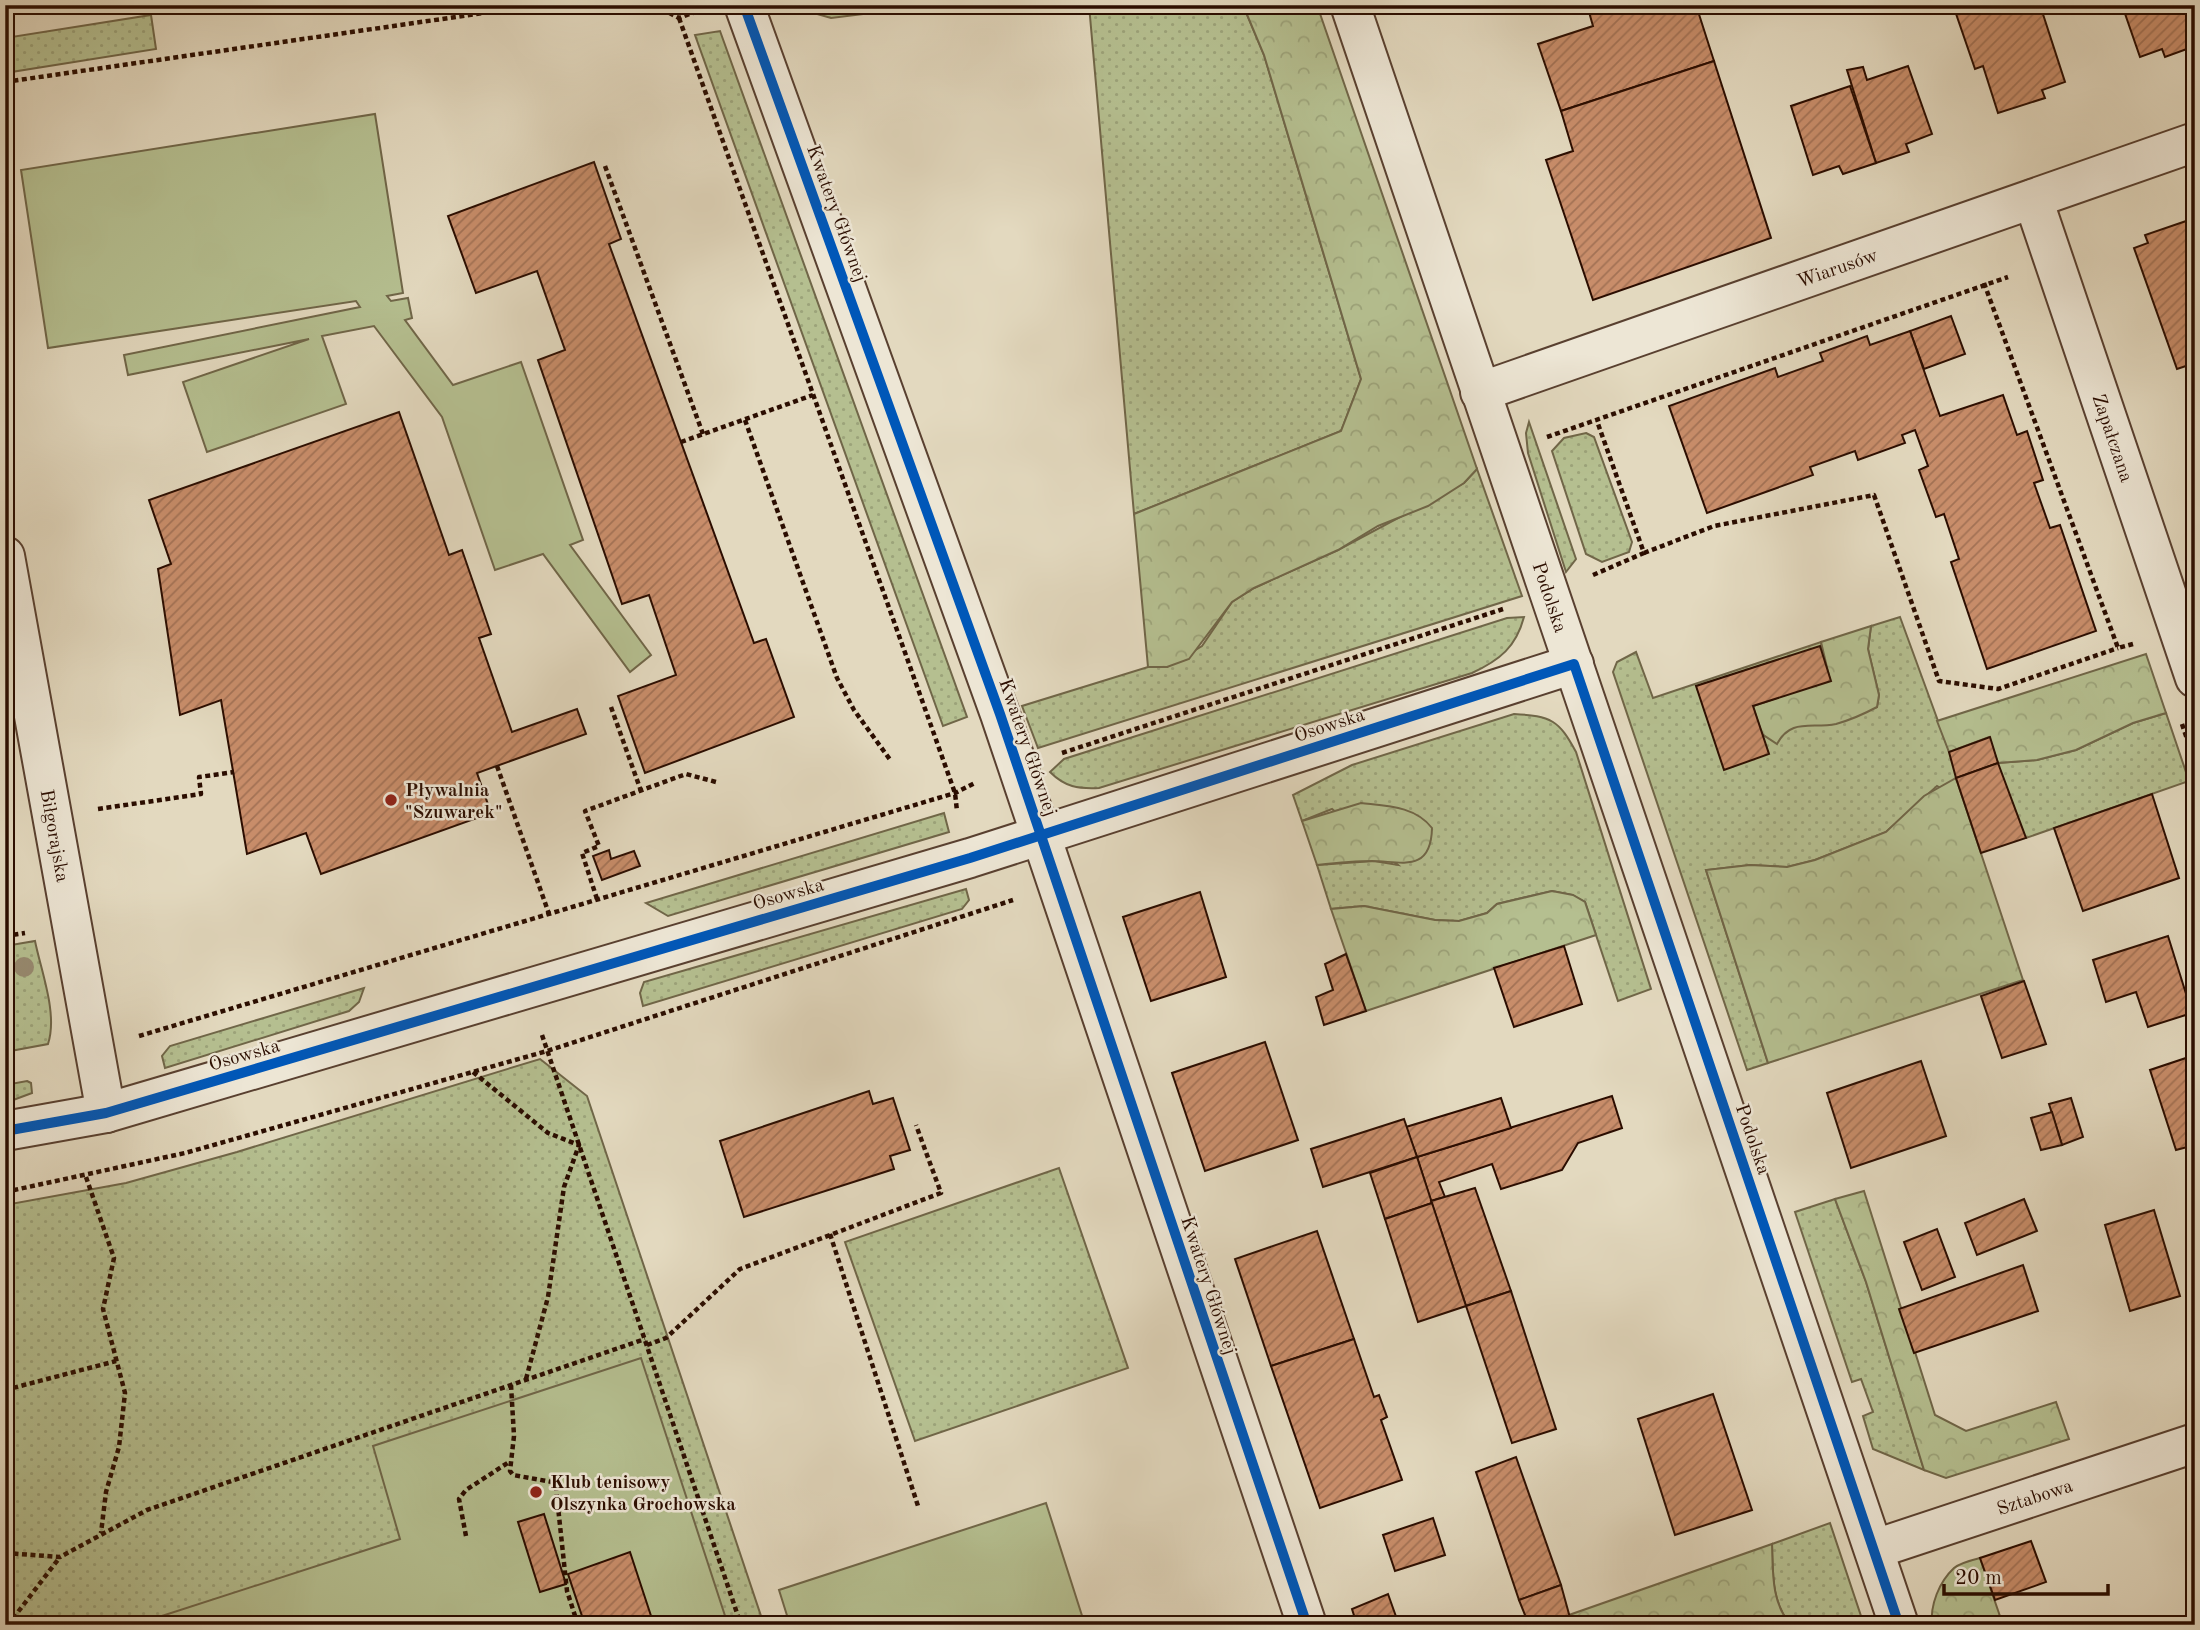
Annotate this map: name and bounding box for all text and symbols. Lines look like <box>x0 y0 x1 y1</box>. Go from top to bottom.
street label: Kwatery Głównej <box>802 143 869 285</box>
street label: Wiarusów <box>1795 247 1881 292</box>
street label: Zapałczana <box>2088 392 2135 486</box>
street label: Podolska <box>1527 560 1569 636</box>
street label: Kwatery Głównej <box>994 676 1059 819</box>
street label: Osowska <box>1292 706 1368 747</box>
place label: Pływalnia "Szuwarek" <box>405 782 502 823</box>
street label: Biłgorajska <box>35 788 71 884</box>
marker: Pływalnia "Szuwarek" <box>383 792 399 808</box>
street label: Osowska <box>751 876 827 915</box>
street label: Osowska <box>207 1037 283 1076</box>
street label: Podolska <box>1731 1102 1773 1178</box>
street label: Kwatery Głównej <box>1176 1214 1239 1357</box>
place label: Klub tenisowy Olszynka Grochowska <box>550 1474 736 1515</box>
street label: Sztabowa <box>1995 1477 2076 1520</box>
marker: Klub tenisowy Olszynka Grochowska <box>528 1484 544 1500</box>
scale bar <box>1944 1553 2109 1597</box>
text: 20 m <box>1955 1568 2002 1589</box>

